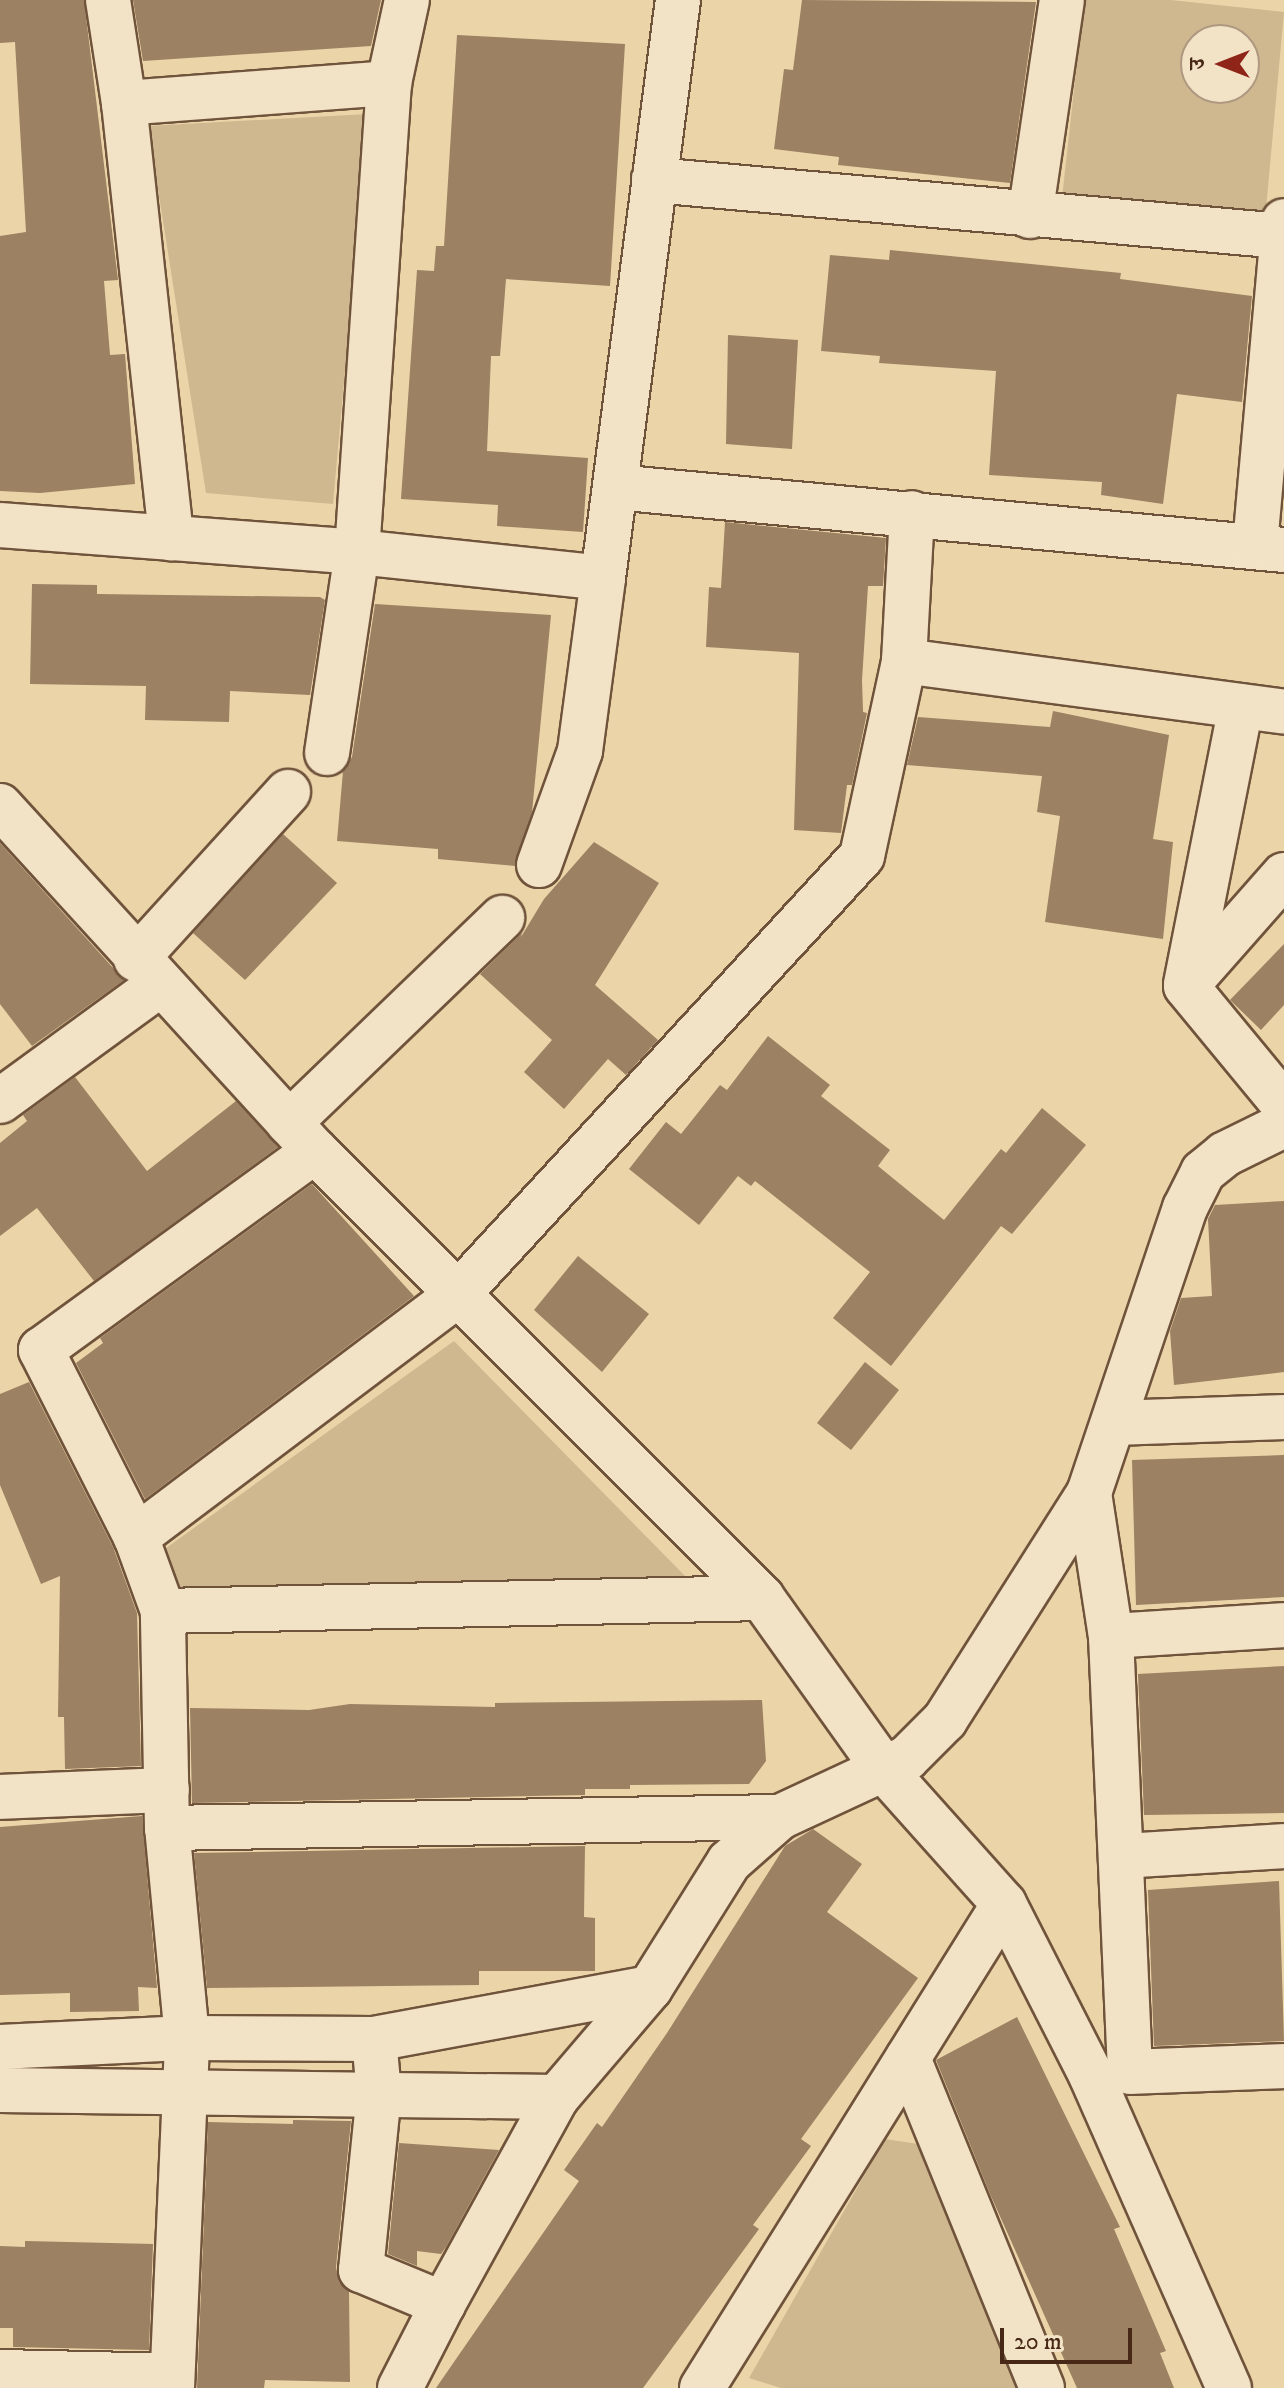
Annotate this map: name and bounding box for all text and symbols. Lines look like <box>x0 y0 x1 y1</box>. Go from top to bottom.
north arrow <box>1180 24 1260 104</box>
text: उ <box>1184 58 1211 70</box>
scale bar <box>1004 2312 1136 2362</box>
text: 20 m <box>1014 2327 1062 2357</box>

